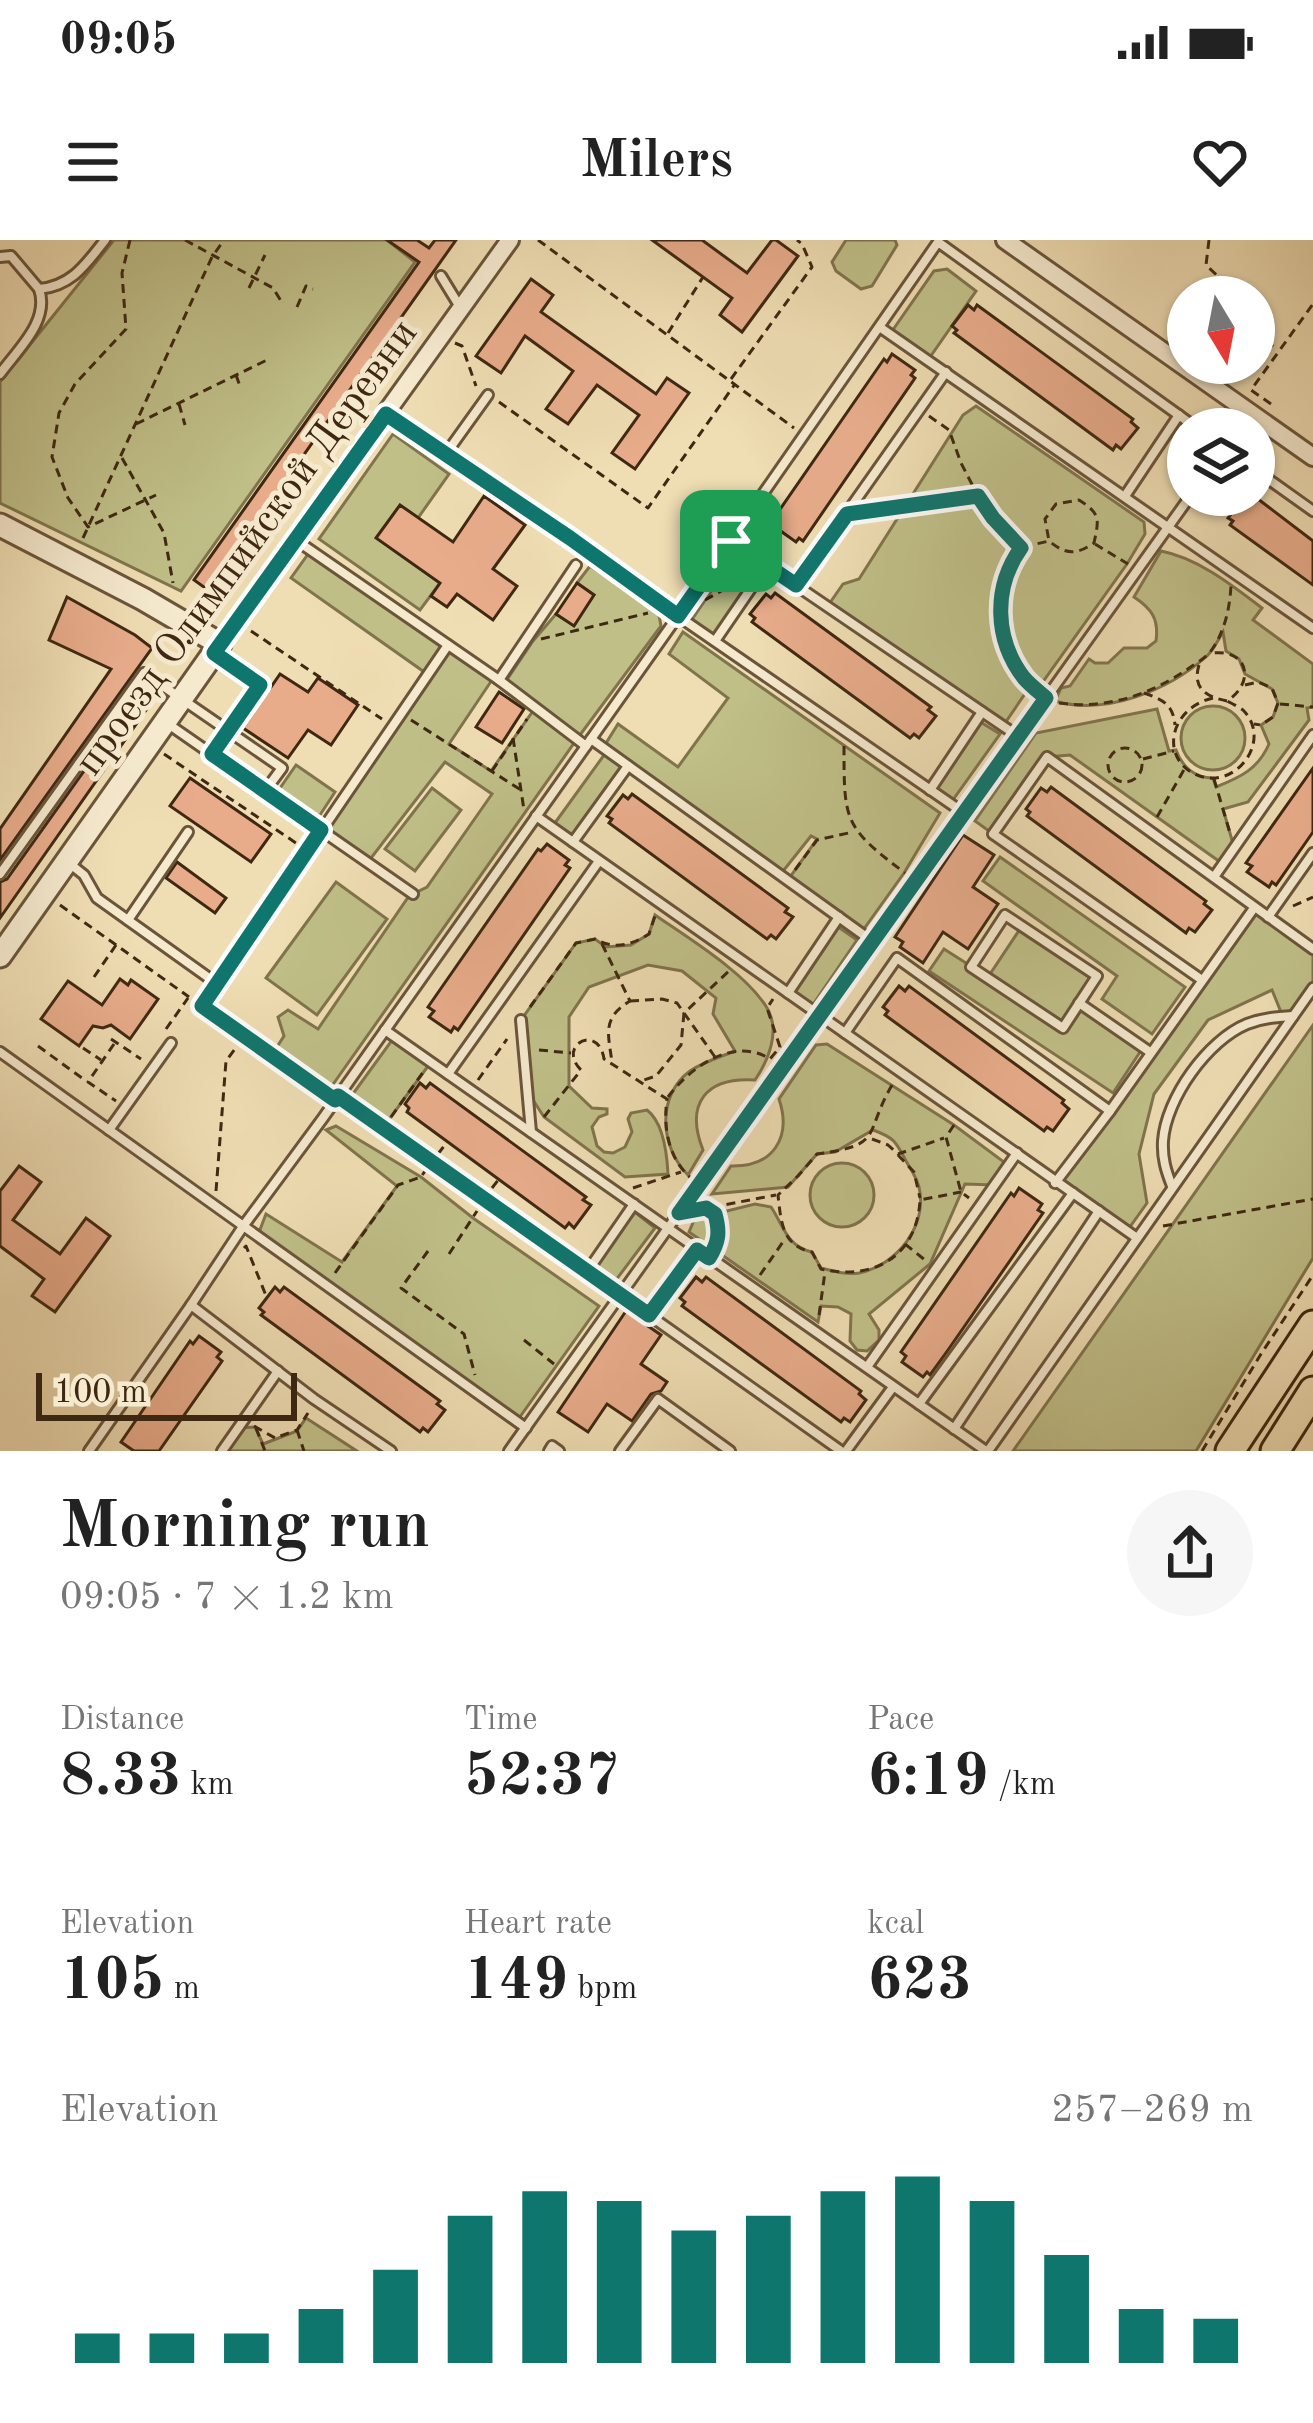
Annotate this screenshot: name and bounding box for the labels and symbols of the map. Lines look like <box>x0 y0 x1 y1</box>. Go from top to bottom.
north arrow <box>1167 276 1275 384</box>
street label: проезд Олимпийской Деревни <box>68 313 426 784</box>
pin <box>680 490 782 592</box>
scale bar <box>36 1367 297 1420</box>

